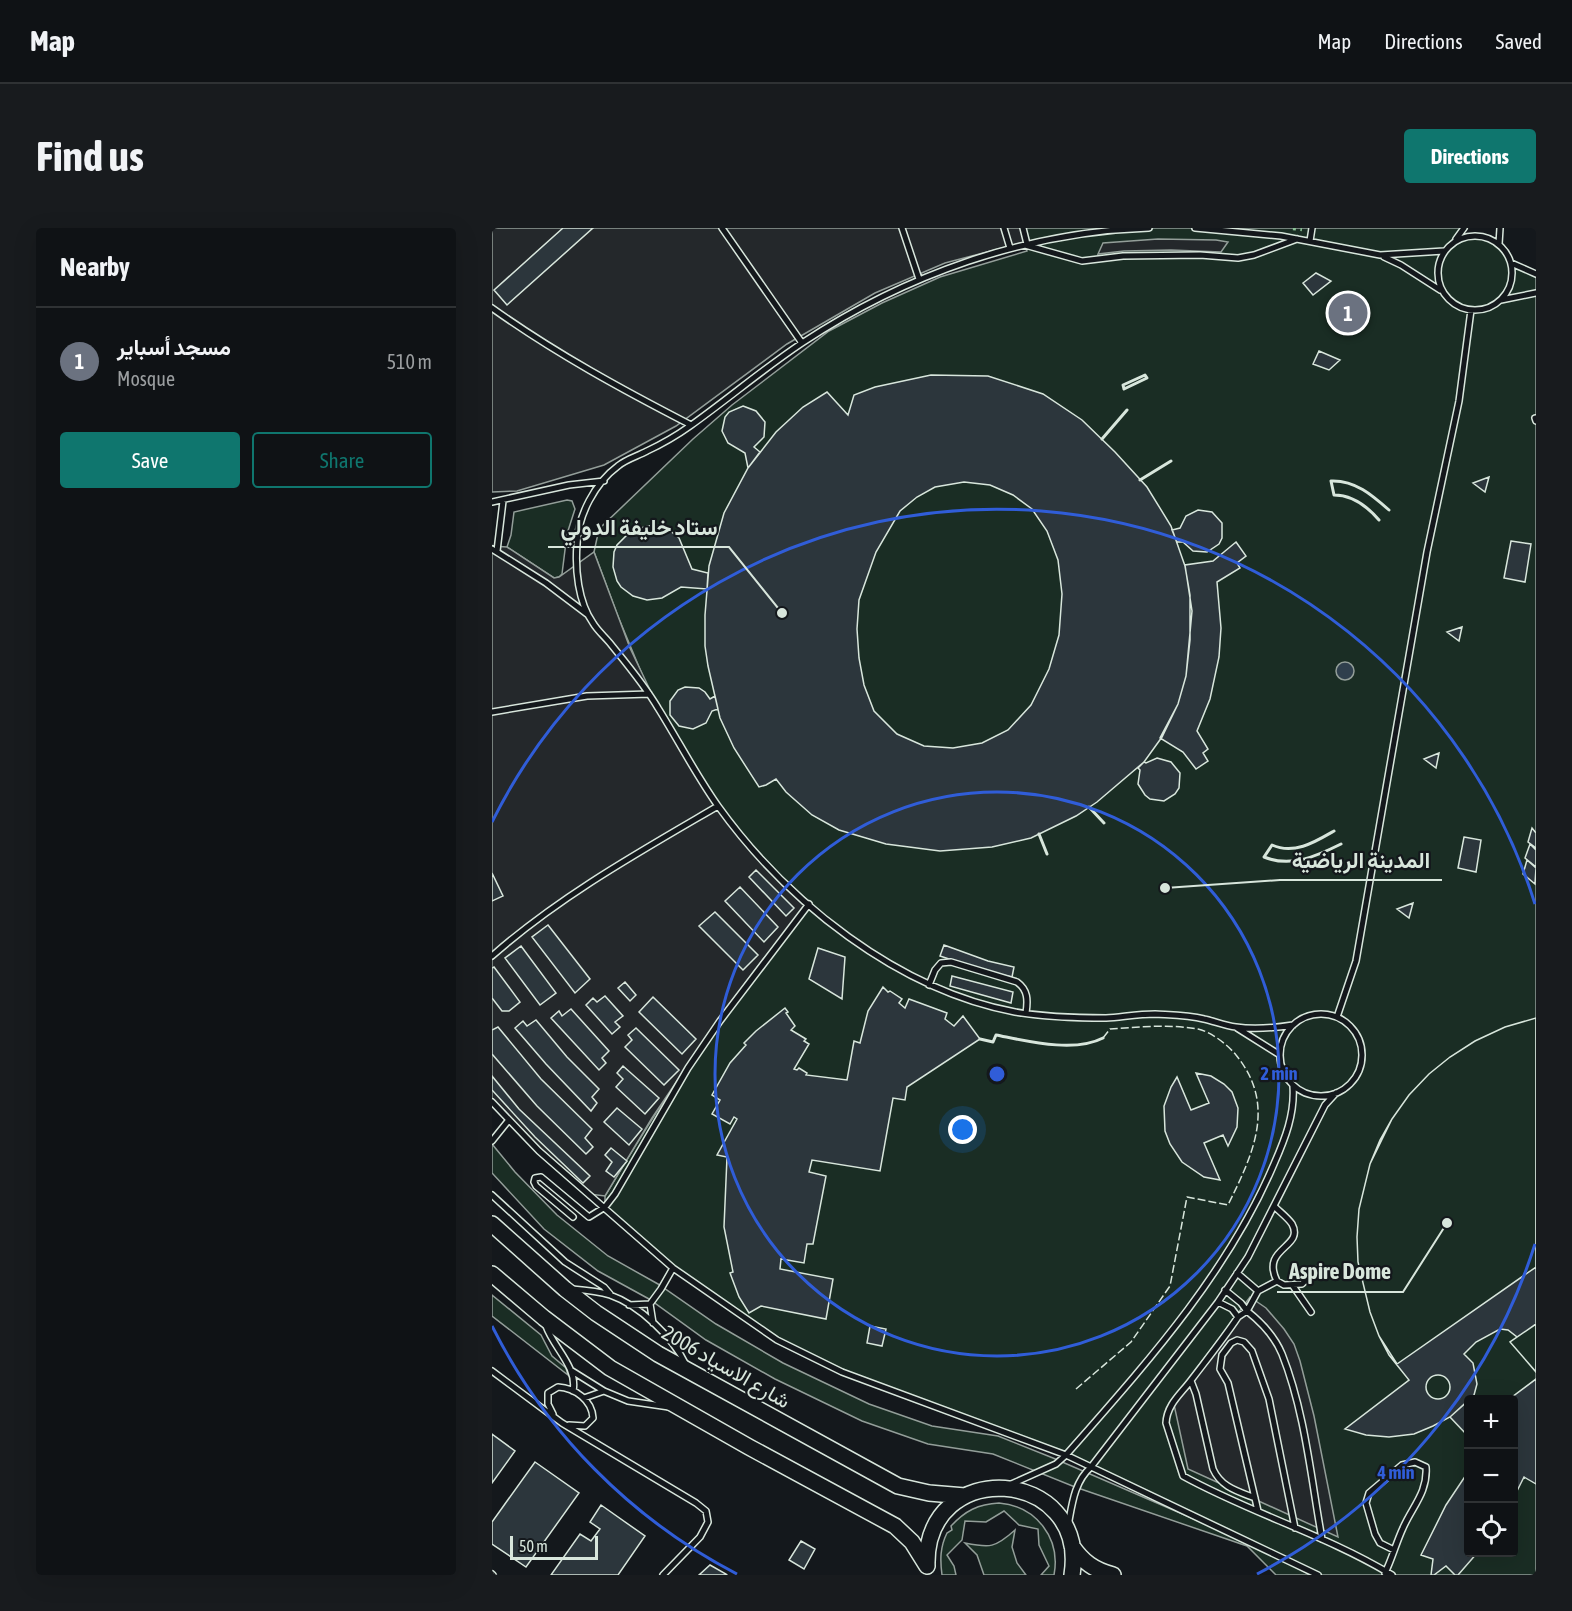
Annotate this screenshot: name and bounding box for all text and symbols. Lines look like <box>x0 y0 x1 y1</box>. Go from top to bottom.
text: Map <box>30 25 75 57</box>
text: Map <box>1317 29 1351 53</box>
text: Directions <box>1384 29 1463 53</box>
text: Saved <box>1496 29 1542 53</box>
button: Directions <box>1404 129 1536 183</box>
text: Find us <box>36 132 144 180</box>
text: Nearby <box>60 252 130 282</box>
pin: 1 <box>1328 290 1368 335</box>
text: مسجد أسباير <box>117 334 231 360</box>
text: 1 <box>75 350 84 373</box>
text: 510 m <box>387 350 432 373</box>
text: Mosque <box>117 367 175 390</box>
button: Save <box>60 432 240 488</box>
button: Share <box>252 432 432 488</box>
callout: ستاد خليفة الدولي <box>548 507 729 547</box>
text: ستاد خليفة الدولي <box>560 514 718 546</box>
callout: المدينة الرياضية <box>1280 840 1442 880</box>
text: المدينة الرياضية <box>1292 847 1430 874</box>
text: 2 min <box>1261 1063 1298 1084</box>
centre of rings <box>987 1064 1007 1084</box>
your location <box>948 1115 977 1144</box>
callout: Aspire Dome <box>1277 1252 1403 1292</box>
text: Aspire Dome <box>1288 1258 1391 1284</box>
street label: شارع الاسياد 2006 <box>657 1320 795 1415</box>
map controls <box>1464 1395 1518 1557</box>
button: + <box>1464 1395 1518 1449</box>
button: − <box>1464 1449 1518 1503</box>
text: 4 min <box>1377 1462 1415 1483</box>
button: locate <box>1464 1503 1518 1557</box>
scale bar <box>510 1533 598 1560</box>
text: 50 m <box>519 1537 548 1555</box>

